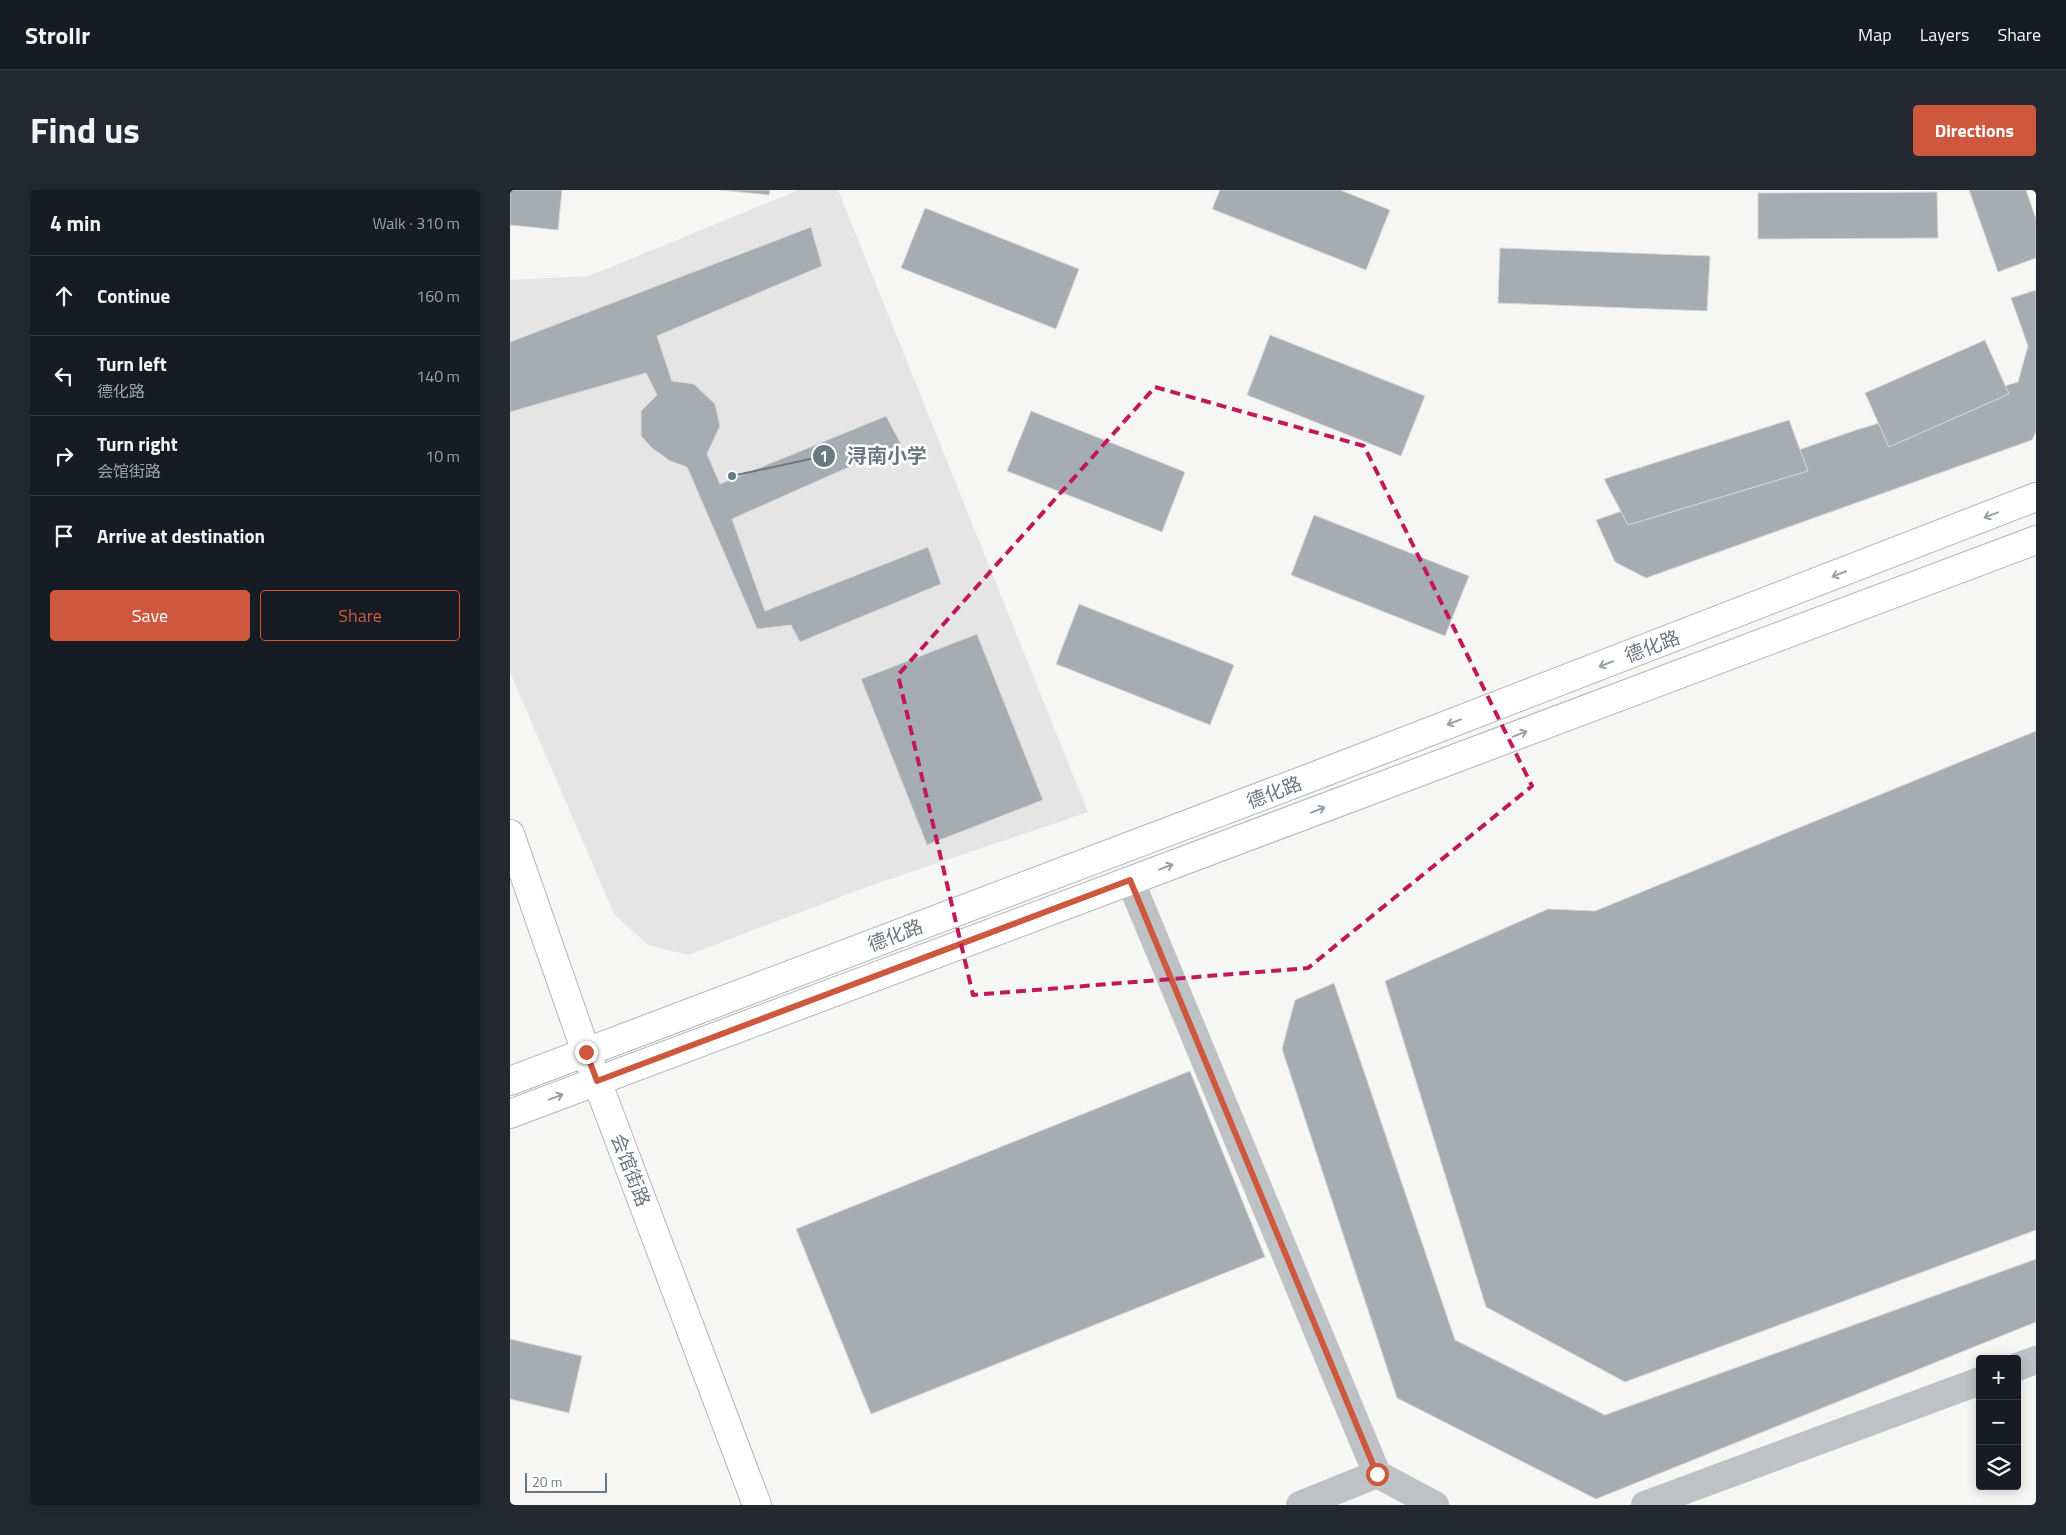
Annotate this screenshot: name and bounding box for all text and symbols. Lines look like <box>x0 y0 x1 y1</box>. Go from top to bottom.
text: Strollr <box>25 17 90 53</box>
text: Map <box>1858 21 1892 48</box>
text: Layers <box>1920 21 1969 48</box>
text: Share <box>1997 21 2041 48</box>
text: Find us <box>30 103 140 157</box>
button: Directions <box>1913 105 2036 156</box>
text: 4 min <box>50 207 101 239</box>
text: Walk · 310 m <box>372 211 460 235</box>
text: Continue <box>97 281 170 310</box>
icon: ahead <box>50 282 78 310</box>
text: 160 m <box>416 284 460 308</box>
text: Turn left <box>97 349 167 378</box>
icon: left <box>50 362 78 390</box>
text: 140 m <box>416 364 460 388</box>
text: 德化路 <box>97 379 145 403</box>
text: Turn right <box>97 429 178 458</box>
callout: 浔南小学 <box>812 439 937 474</box>
text: 浔南小学 <box>847 440 927 471</box>
icon: right <box>50 442 78 470</box>
text: 10 m <box>425 444 460 468</box>
text: 1 <box>820 445 828 468</box>
text: 会馆街路 <box>97 459 161 483</box>
one-way arrow <box>1983 511 1999 520</box>
text: Arrive at destination <box>97 521 265 550</box>
icon: arrive <box>50 522 78 550</box>
one-way arrow <box>1832 569 1847 579</box>
button: Save <box>50 590 250 641</box>
button: Share <box>260 590 460 641</box>
street label: 德化路 <box>1620 622 1684 669</box>
one-way arrow <box>1599 660 1614 669</box>
one-way arrow <box>1447 718 1462 727</box>
one-way arrow <box>1511 729 1527 738</box>
street label: 德化路 <box>1242 768 1306 815</box>
one-way arrow <box>1310 805 1326 814</box>
one-way arrow <box>1158 862 1174 871</box>
street label: 德化路 <box>863 911 927 958</box>
route end <box>575 1041 598 1064</box>
one-way arrow <box>547 1092 563 1101</box>
street label: 会馆街路 <box>604 1129 659 1211</box>
map controls <box>1976 1355 2021 1490</box>
button: + <box>1976 1355 2021 1400</box>
button: − <box>1976 1400 2021 1445</box>
button: layers <box>1976 1445 2021 1490</box>
route start <box>1366 1463 1389 1486</box>
scale bar <box>525 1470 608 1493</box>
text: 20 m <box>532 1471 562 1492</box>

